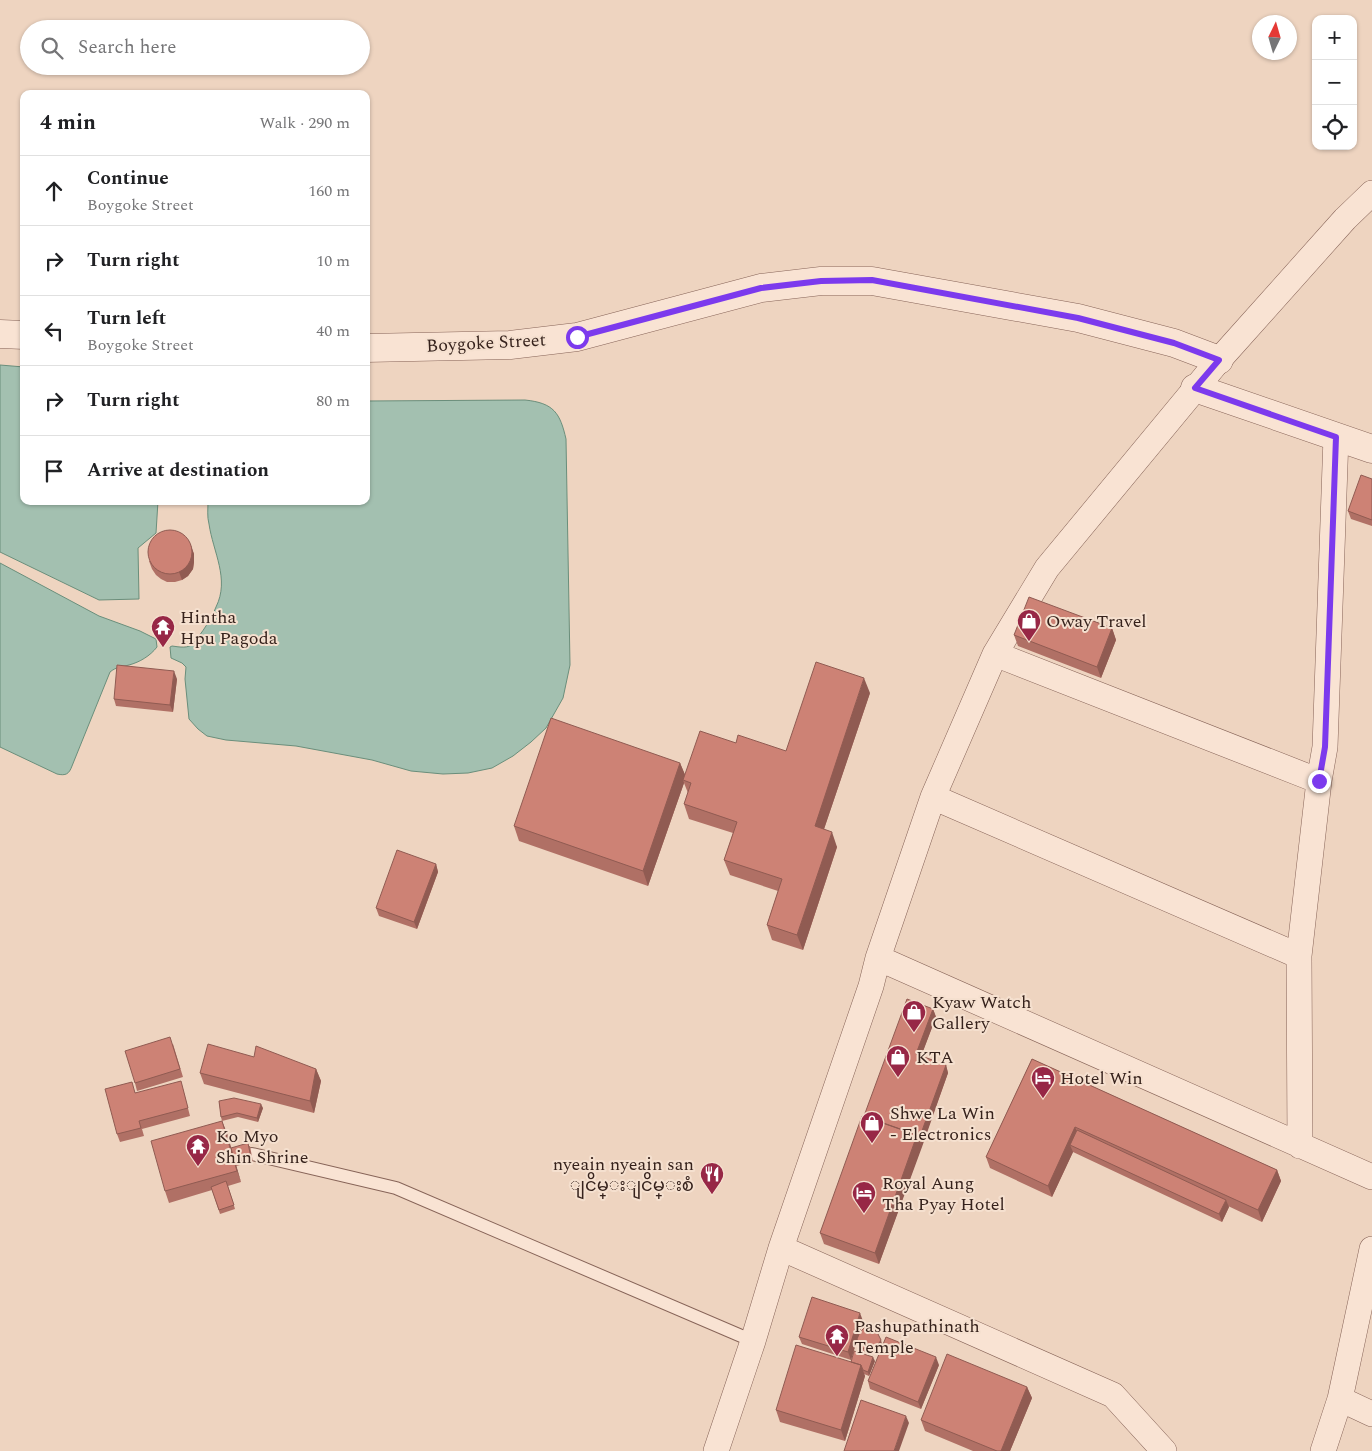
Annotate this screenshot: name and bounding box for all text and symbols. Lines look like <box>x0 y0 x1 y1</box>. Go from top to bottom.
north arrow <box>1252 15 1297 60</box>
map controls <box>1312 15 1357 150</box>
button: + <box>1312 15 1357 60</box>
search box <box>20 20 370 75</box>
text: Search here <box>78 33 177 62</box>
icon: search <box>38 34 66 62</box>
button: − <box>1312 60 1357 105</box>
button: locate <box>1312 105 1357 150</box>
text: 4 min <box>40 107 96 139</box>
text: Walk · 290 m <box>259 111 350 135</box>
text: Continue <box>87 164 169 193</box>
icon: ahead <box>40 177 68 205</box>
text: 160 m <box>308 179 350 203</box>
text: Boygoke Street <box>87 193 194 217</box>
text: Turn right <box>87 246 180 275</box>
icon: right <box>40 247 68 275</box>
text: 10 m <box>316 249 350 273</box>
text: Turn left <box>87 304 166 333</box>
icon: left <box>40 317 68 345</box>
text: 40 m <box>316 319 350 343</box>
street label: Boygoke Street <box>425 326 547 360</box>
route start <box>566 326 589 349</box>
text: Boygoke Street <box>87 333 194 357</box>
text: Turn right <box>87 386 180 415</box>
icon: right <box>40 387 68 415</box>
text: 80 m <box>316 389 350 413</box>
text: Arrive at destination <box>87 456 269 485</box>
icon: arrive <box>40 457 68 485</box>
place label: Hintha Hpu Pagoda <box>180 604 278 652</box>
shop icon: Oway Travel <box>1016 608 1042 642</box>
place label: Oway Travel <box>1046 608 1147 635</box>
temple icon: Hintha Hpu Pagoda <box>150 614 176 648</box>
route end <box>1308 770 1331 793</box>
place label: Kyaw Watch Gallery <box>932 989 1031 1037</box>
shop icon: Kyaw Watch Gallery <box>901 999 927 1033</box>
shop icon: KTA <box>885 1044 911 1078</box>
place label: KTA <box>916 1044 954 1071</box>
hotel icon: Hotel Win <box>1030 1065 1056 1099</box>
place label: Hotel Win <box>1060 1065 1143 1092</box>
place label: Shwe La Win - Electronics <box>890 1100 995 1148</box>
shop icon: Shwe La Win - Electronics <box>859 1110 885 1144</box>
place label: Ko Myo Shin Shrine <box>216 1123 309 1171</box>
temple icon: Ko Myo Shin Shrine <box>185 1133 211 1167</box>
place label: nyeain nyeain san ျငိမ္းျငိမ္းစံ <box>553 1151 694 1200</box>
restaurant icon: nyeain nyeain san ျငိမ္းျငိမ္းစံ <box>699 1161 725 1195</box>
place label: Royal Aung Tha Pyay Hotel <box>882 1170 1005 1218</box>
hotel icon: Royal Aung Tha Pyay Hotel <box>851 1180 877 1214</box>
place label: Pashupathinath Temple <box>854 1313 980 1361</box>
temple icon: Pashupathinath Temple <box>824 1323 850 1357</box>

